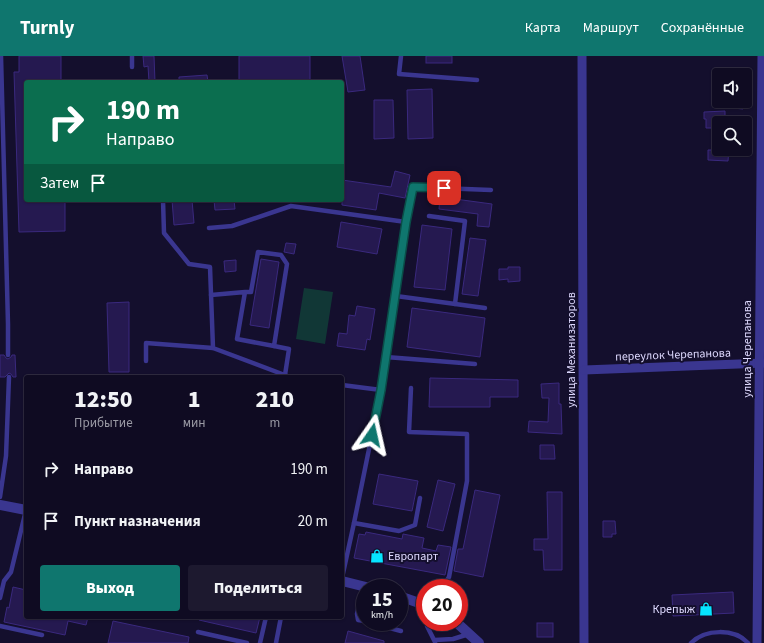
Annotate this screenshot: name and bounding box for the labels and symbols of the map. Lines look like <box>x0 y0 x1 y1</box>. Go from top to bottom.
pin <box>427 171 461 205</box>
street label: улица Механизаторов <box>563 292 580 408</box>
street label: улица Черепанова <box>739 300 756 398</box>
street label: переулок Черепанова <box>615 344 731 366</box>
position arrow <box>351 414 393 456</box>
shop icon: Европарт <box>369 548 385 564</box>
place label: Европарт <box>388 548 439 565</box>
speed limit sign: 20 <box>416 579 468 631</box>
place label: Крепыж <box>652 601 696 618</box>
shop icon: Крепыж <box>698 601 714 617</box>

